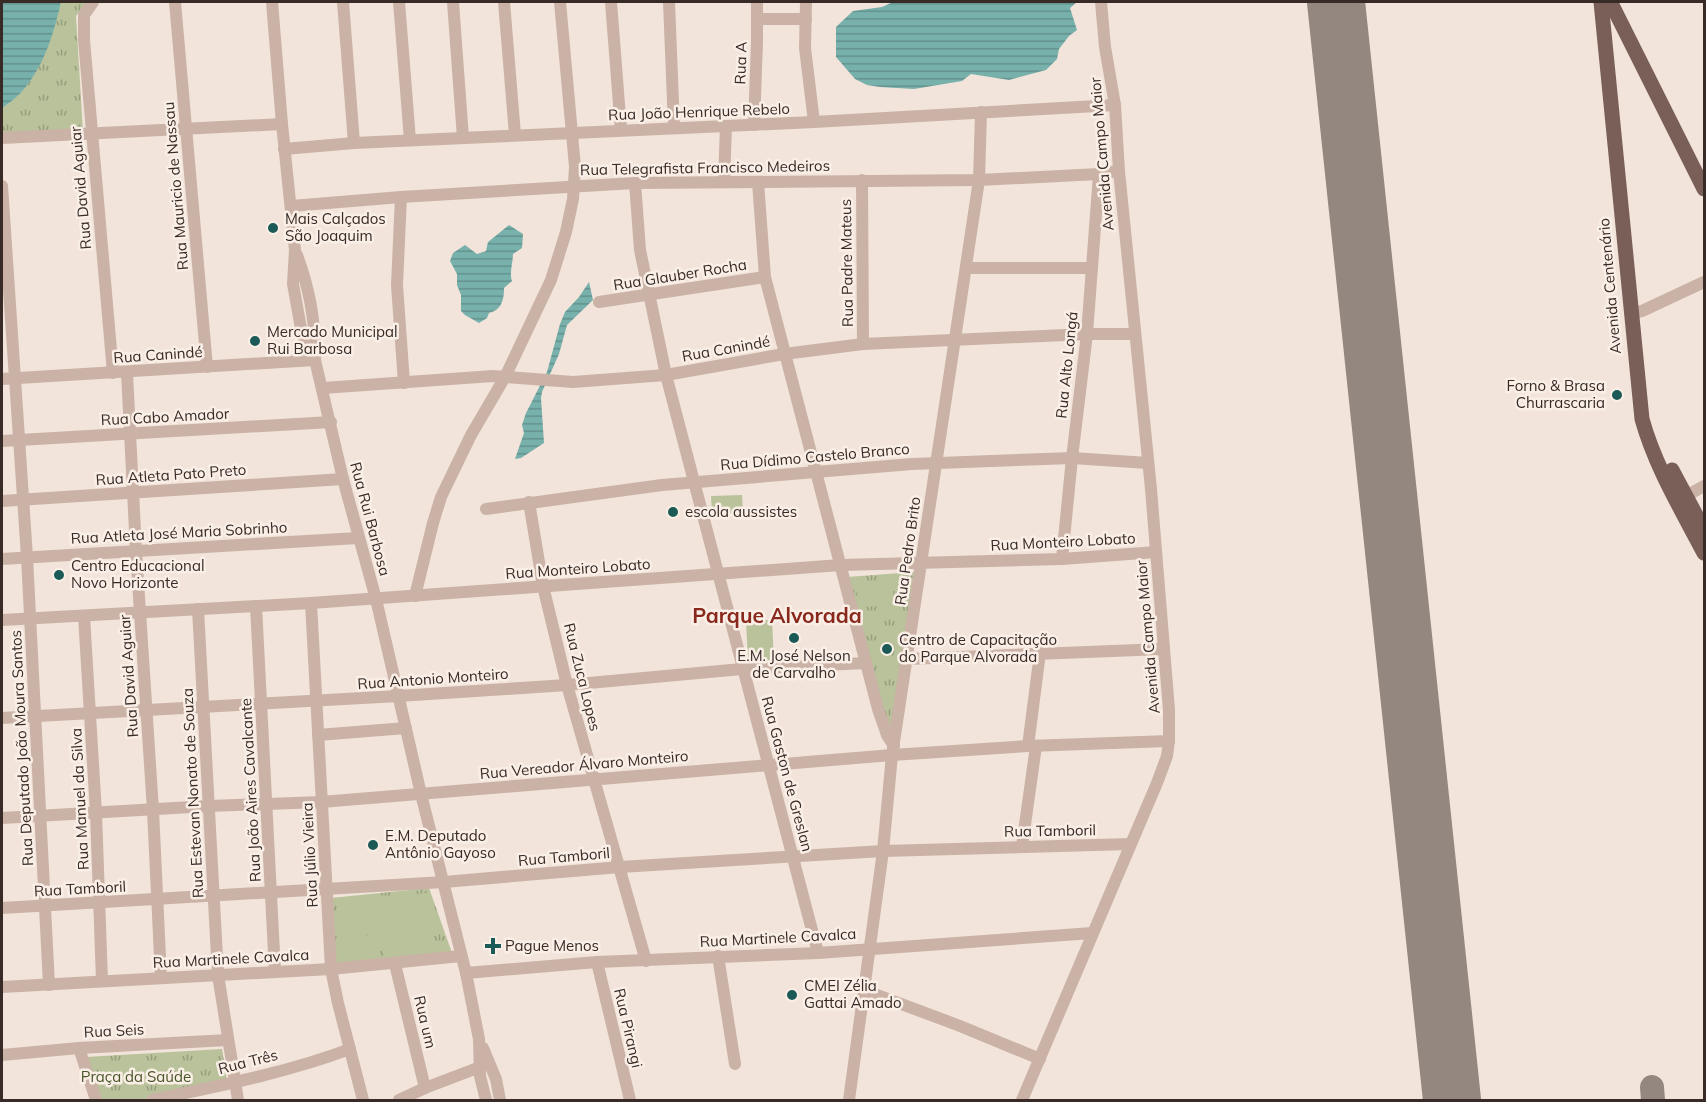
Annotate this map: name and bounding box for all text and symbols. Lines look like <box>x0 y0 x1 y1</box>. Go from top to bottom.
street label: Rua A <box>730 41 751 85</box>
street label: Avenida Campo Maior <box>1085 76 1118 232</box>
street label: Rua João Henrique Rebelo <box>608 99 790 124</box>
street label: Rua Mauricio de Nassau <box>159 101 192 271</box>
street label: Rua David Aguiar <box>66 125 95 250</box>
street label: Rua Telegrafista Francisco Medeiros <box>580 156 830 179</box>
street label: Rua Padre Mateus <box>836 199 857 327</box>
place label: Mais Calçados São Joaquim <box>285 209 386 245</box>
street label: Avenida Centenário <box>1594 217 1625 355</box>
marker: Mais Calçados São Joaquim <box>266 221 280 235</box>
street label: Rua Glauber Rocha <box>612 255 748 294</box>
street label: Rua Alto Longá <box>1051 310 1082 419</box>
place label: Mercado Municipal Rui Barbosa <box>267 322 398 358</box>
street label: Rua Canindé <box>680 331 772 366</box>
marker: Mercado Municipal Rui Barbosa <box>248 334 262 348</box>
street label: Rua Canindé <box>113 342 203 367</box>
place label: Forno & Brasa Churrascaria <box>1507 376 1605 412</box>
marker: Forno & Brasa Churrascaria <box>1610 388 1624 402</box>
street label: Rua Cabo Amador <box>100 404 230 429</box>
street label: Rua Dídimo Castelo Branco <box>720 439 910 474</box>
street label: Rua Atleta Pato Preto <box>95 460 247 489</box>
street label: Rua Rui Barbosa <box>346 460 395 578</box>
street label: Rua Pedro Brito <box>890 495 925 606</box>
place label: escola aussistes <box>685 502 797 521</box>
marker: escola aussistes <box>666 505 680 519</box>
street label: Rua Atleta José Maria Sobrinho <box>70 517 288 548</box>
street label: Rua Monteiro Lobato <box>990 528 1136 555</box>
street label: Rua Monteiro Lobato <box>505 554 651 583</box>
place label: Centro Educacional Novo Horizonte <box>71 556 204 592</box>
street label: Avenida Campo Maior <box>1131 559 1164 715</box>
marker: Centro Educacional Novo Horizonte <box>52 568 66 582</box>
district label: Parque Alvorada <box>692 602 862 628</box>
street label: Rua David Aguiar <box>115 613 142 738</box>
street label: Rua Zuca Lopes <box>560 621 605 733</box>
street label: Rua Deputado João Moura Santos <box>6 630 37 867</box>
place label: Centro de Capacitação do Parque Alvorada <box>899 630 1057 666</box>
marker: E.M. José Nelson de Carvalho <box>787 631 801 645</box>
marker: Centro de Capacitação do Parque Alvorada <box>880 642 894 656</box>
place label: E.M. José Nelson de Carvalho <box>737 646 851 682</box>
street label: Rua Antonio Monteiro <box>357 664 509 693</box>
street label: Rua Estevan Nonato de Souza <box>178 687 207 899</box>
street label: Rua Gaston de Greslan <box>758 694 817 854</box>
street label: Rua João Aires Cavalcante <box>236 698 265 882</box>
street label: Rua Manuel da Silva <box>66 728 93 870</box>
street label: Rua Vereador Álvaro Monteiro <box>479 746 689 783</box>
street label: Rua Júlio Vieira <box>297 802 322 908</box>
street label: Rua Tamboril <box>1004 820 1096 841</box>
place label: E.M. Deputado Antônio Gayoso <box>385 826 496 862</box>
marker: E.M. Deputado Antônio Gayoso <box>366 838 380 852</box>
street label: Rua Tamboril <box>517 843 611 870</box>
street label: Rua Tamboril <box>33 877 127 900</box>
street label: Rua Martinele Cavalca <box>699 924 857 951</box>
place label: Pague Menos <box>505 936 599 955</box>
marker: Pague Menos <box>486 939 500 953</box>
street label: Rua Martinele Cavalca <box>152 945 310 972</box>
place label: CMEI Zélia Gattai Amado <box>804 976 902 1012</box>
street label: Rua Pirangi <box>610 986 647 1070</box>
marker: CMEI Zélia Gattai Amado <box>785 988 799 1002</box>
street label: Rua um <box>410 994 441 1050</box>
street label: Rua Seis <box>83 1019 145 1042</box>
street label: Rua Três <box>216 1045 280 1078</box>
park label: Praça da Saúde <box>81 1067 191 1086</box>

